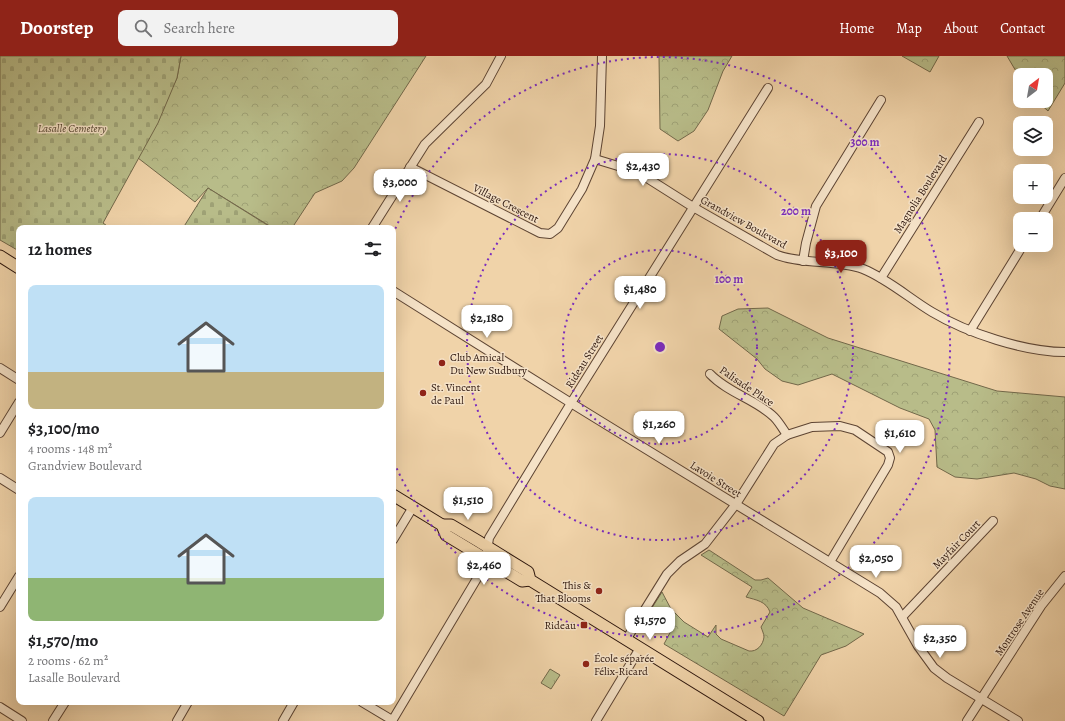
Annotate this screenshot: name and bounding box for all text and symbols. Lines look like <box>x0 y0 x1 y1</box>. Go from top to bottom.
search box <box>118 10 398 46</box>
text: Doorstep <box>20 15 94 41</box>
icon: search <box>132 17 154 39</box>
text: Search here <box>164 18 235 38</box>
text: Home <box>839 19 874 38</box>
text: Map <box>896 19 922 38</box>
text: About <box>944 19 978 38</box>
text: Contact <box>1000 19 1045 38</box>
north arrow <box>1013 68 1053 108</box>
map controls <box>1013 68 1053 252</box>
button: layers <box>1013 116 1053 156</box>
park label: Lasalle Cemetery <box>38 121 107 136</box>
text: 300 m <box>850 134 880 150</box>
street label: Magnolia Boulevard <box>890 152 951 236</box>
pin: $2,430 <box>610 153 676 187</box>
text: $2,430 <box>626 157 660 174</box>
button: + <box>1013 164 1053 204</box>
pin: $3,000 <box>367 169 433 203</box>
text: $3,000 <box>383 173 417 190</box>
street label: Village Crescent <box>470 180 541 227</box>
street label: Grandview Boulevard <box>698 192 790 252</box>
text: 200 m <box>781 203 811 219</box>
button: − <box>1013 212 1053 252</box>
text: 12 homes <box>28 238 92 261</box>
icon: filters <box>362 238 384 260</box>
pin: $3,100 <box>808 240 874 274</box>
text: $3,100 <box>825 244 857 261</box>
text: 100 m <box>715 271 743 287</box>
pin: $1,480 <box>607 276 673 310</box>
text: $1,480 <box>623 280 657 297</box>
pin: $2,180 <box>454 305 520 339</box>
text: $2,180 <box>470 309 504 326</box>
icon: home <box>170 311 242 383</box>
street label: Rideau Street <box>562 331 607 391</box>
centre of rings <box>653 340 667 354</box>
place label: Club Amical Du New Sudbury <box>450 350 527 378</box>
marker: Club Amical Du New Sudbury <box>437 358 447 368</box>
street label: Palisade Place <box>717 363 777 410</box>
place label: St. Vincent de Paul <box>431 380 481 408</box>
marker: St. Vincent de Paul <box>418 388 428 398</box>
pin: $1,260 <box>626 411 692 445</box>
text: $1,260 <box>642 415 676 432</box>
text: $3,100/mo <box>28 417 100 440</box>
pin: $1,610 <box>867 420 933 454</box>
text: $1,610 <box>884 424 916 441</box>
text: 4 rooms · 148 m² <box>28 440 112 457</box>
text: Grandview Boulevard <box>28 457 142 474</box>
street label: Lavoie Street <box>687 458 745 501</box>
pin: $1,510 <box>435 487 501 521</box>
text: $1,510 <box>453 491 483 508</box>
street label: Mayfair Court <box>929 516 984 572</box>
icon: home <box>170 523 242 595</box>
pin: $2,050 <box>843 545 909 579</box>
text: $2,050 <box>859 549 893 566</box>
pin: $2,460 <box>451 552 517 586</box>
text: $2,460 <box>467 556 501 573</box>
place label: This & That Blooms <box>535 578 591 606</box>
marker: This & That Blooms <box>594 586 604 596</box>
street label: Montrose Avenue <box>991 586 1048 659</box>
pin: $1,570 <box>617 607 683 641</box>
text: $1,570 <box>634 611 666 628</box>
place label: Rideau <box>544 618 576 633</box>
marker: Rideau <box>579 620 589 630</box>
pin: $2,350 <box>907 625 973 659</box>
text: $1,570/mo <box>28 629 98 652</box>
text: $2,350 <box>923 629 957 646</box>
place label: École séparée Félix-Ricard <box>594 651 654 679</box>
text: 2 rooms · 62 m² <box>28 652 108 669</box>
marker: École séparée Félix-Ricard <box>581 659 591 669</box>
text: Lasalle Boulevard <box>28 669 120 686</box>

